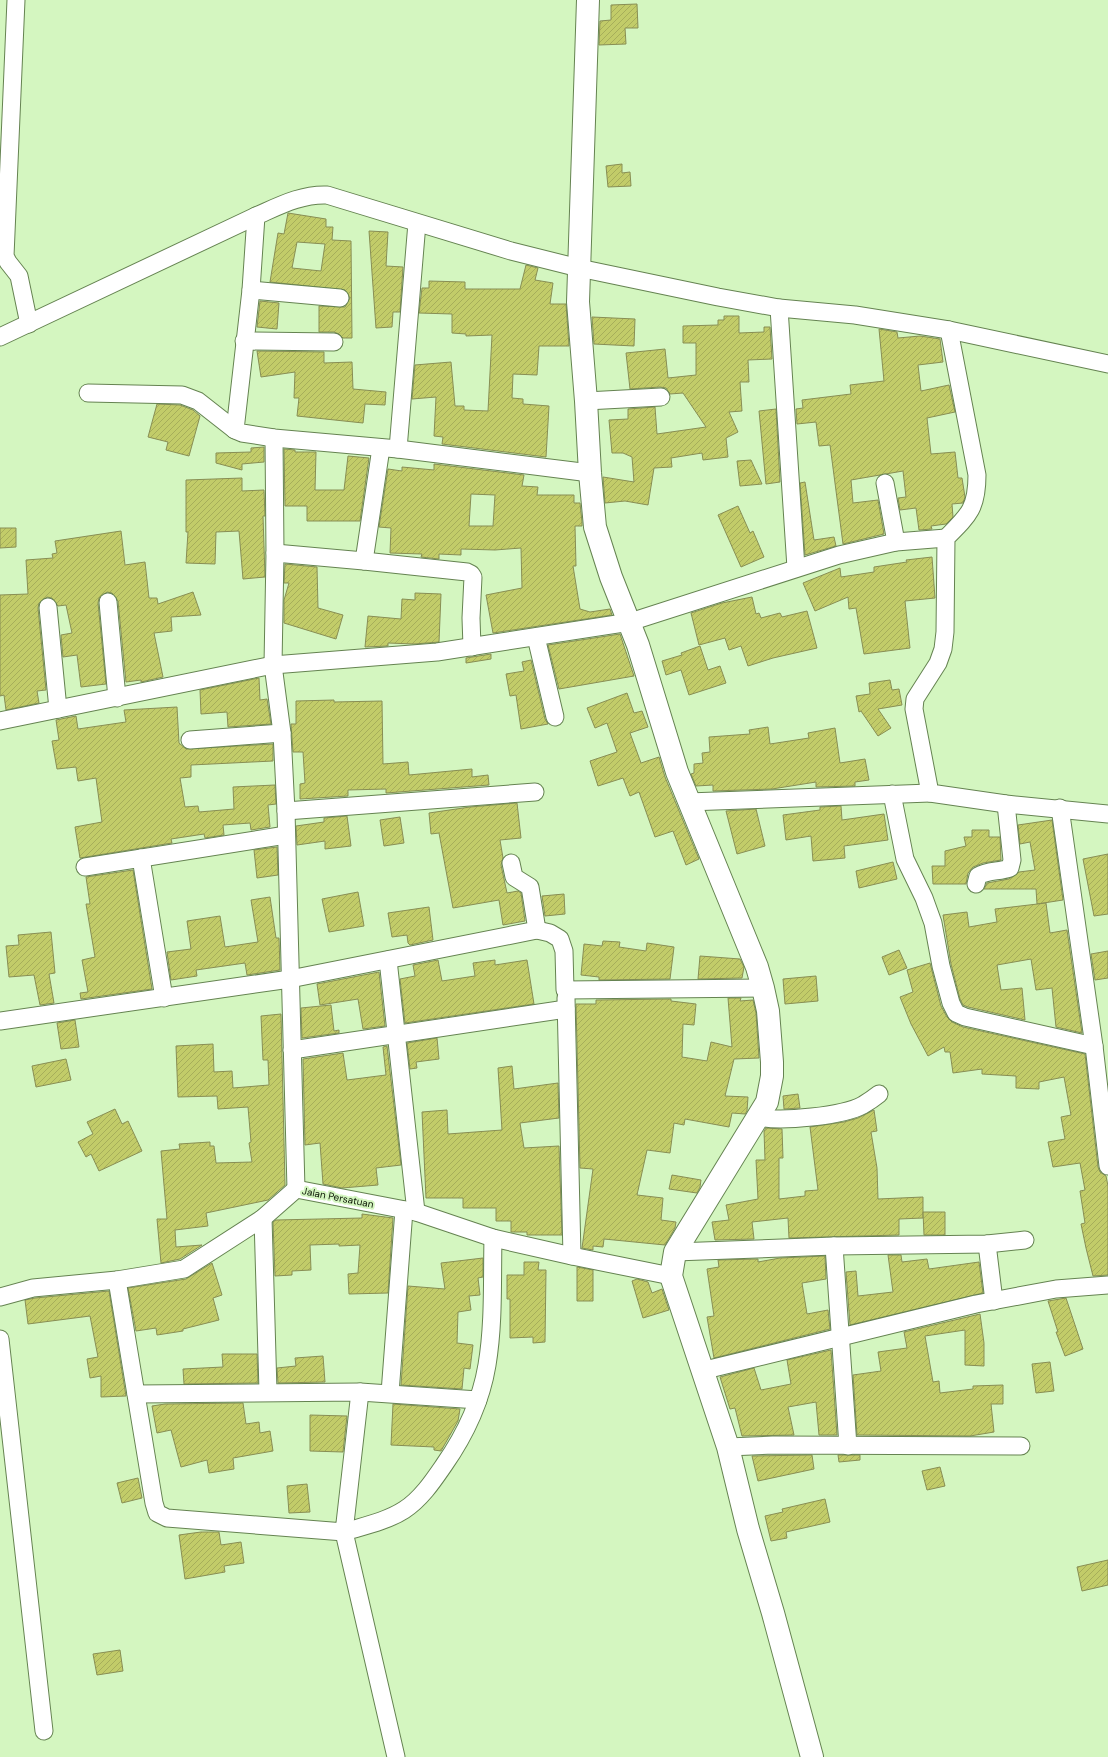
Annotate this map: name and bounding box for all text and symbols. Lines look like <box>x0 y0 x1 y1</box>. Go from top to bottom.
street label: Jalan Persatuan <box>301 1184 375 1211</box>

